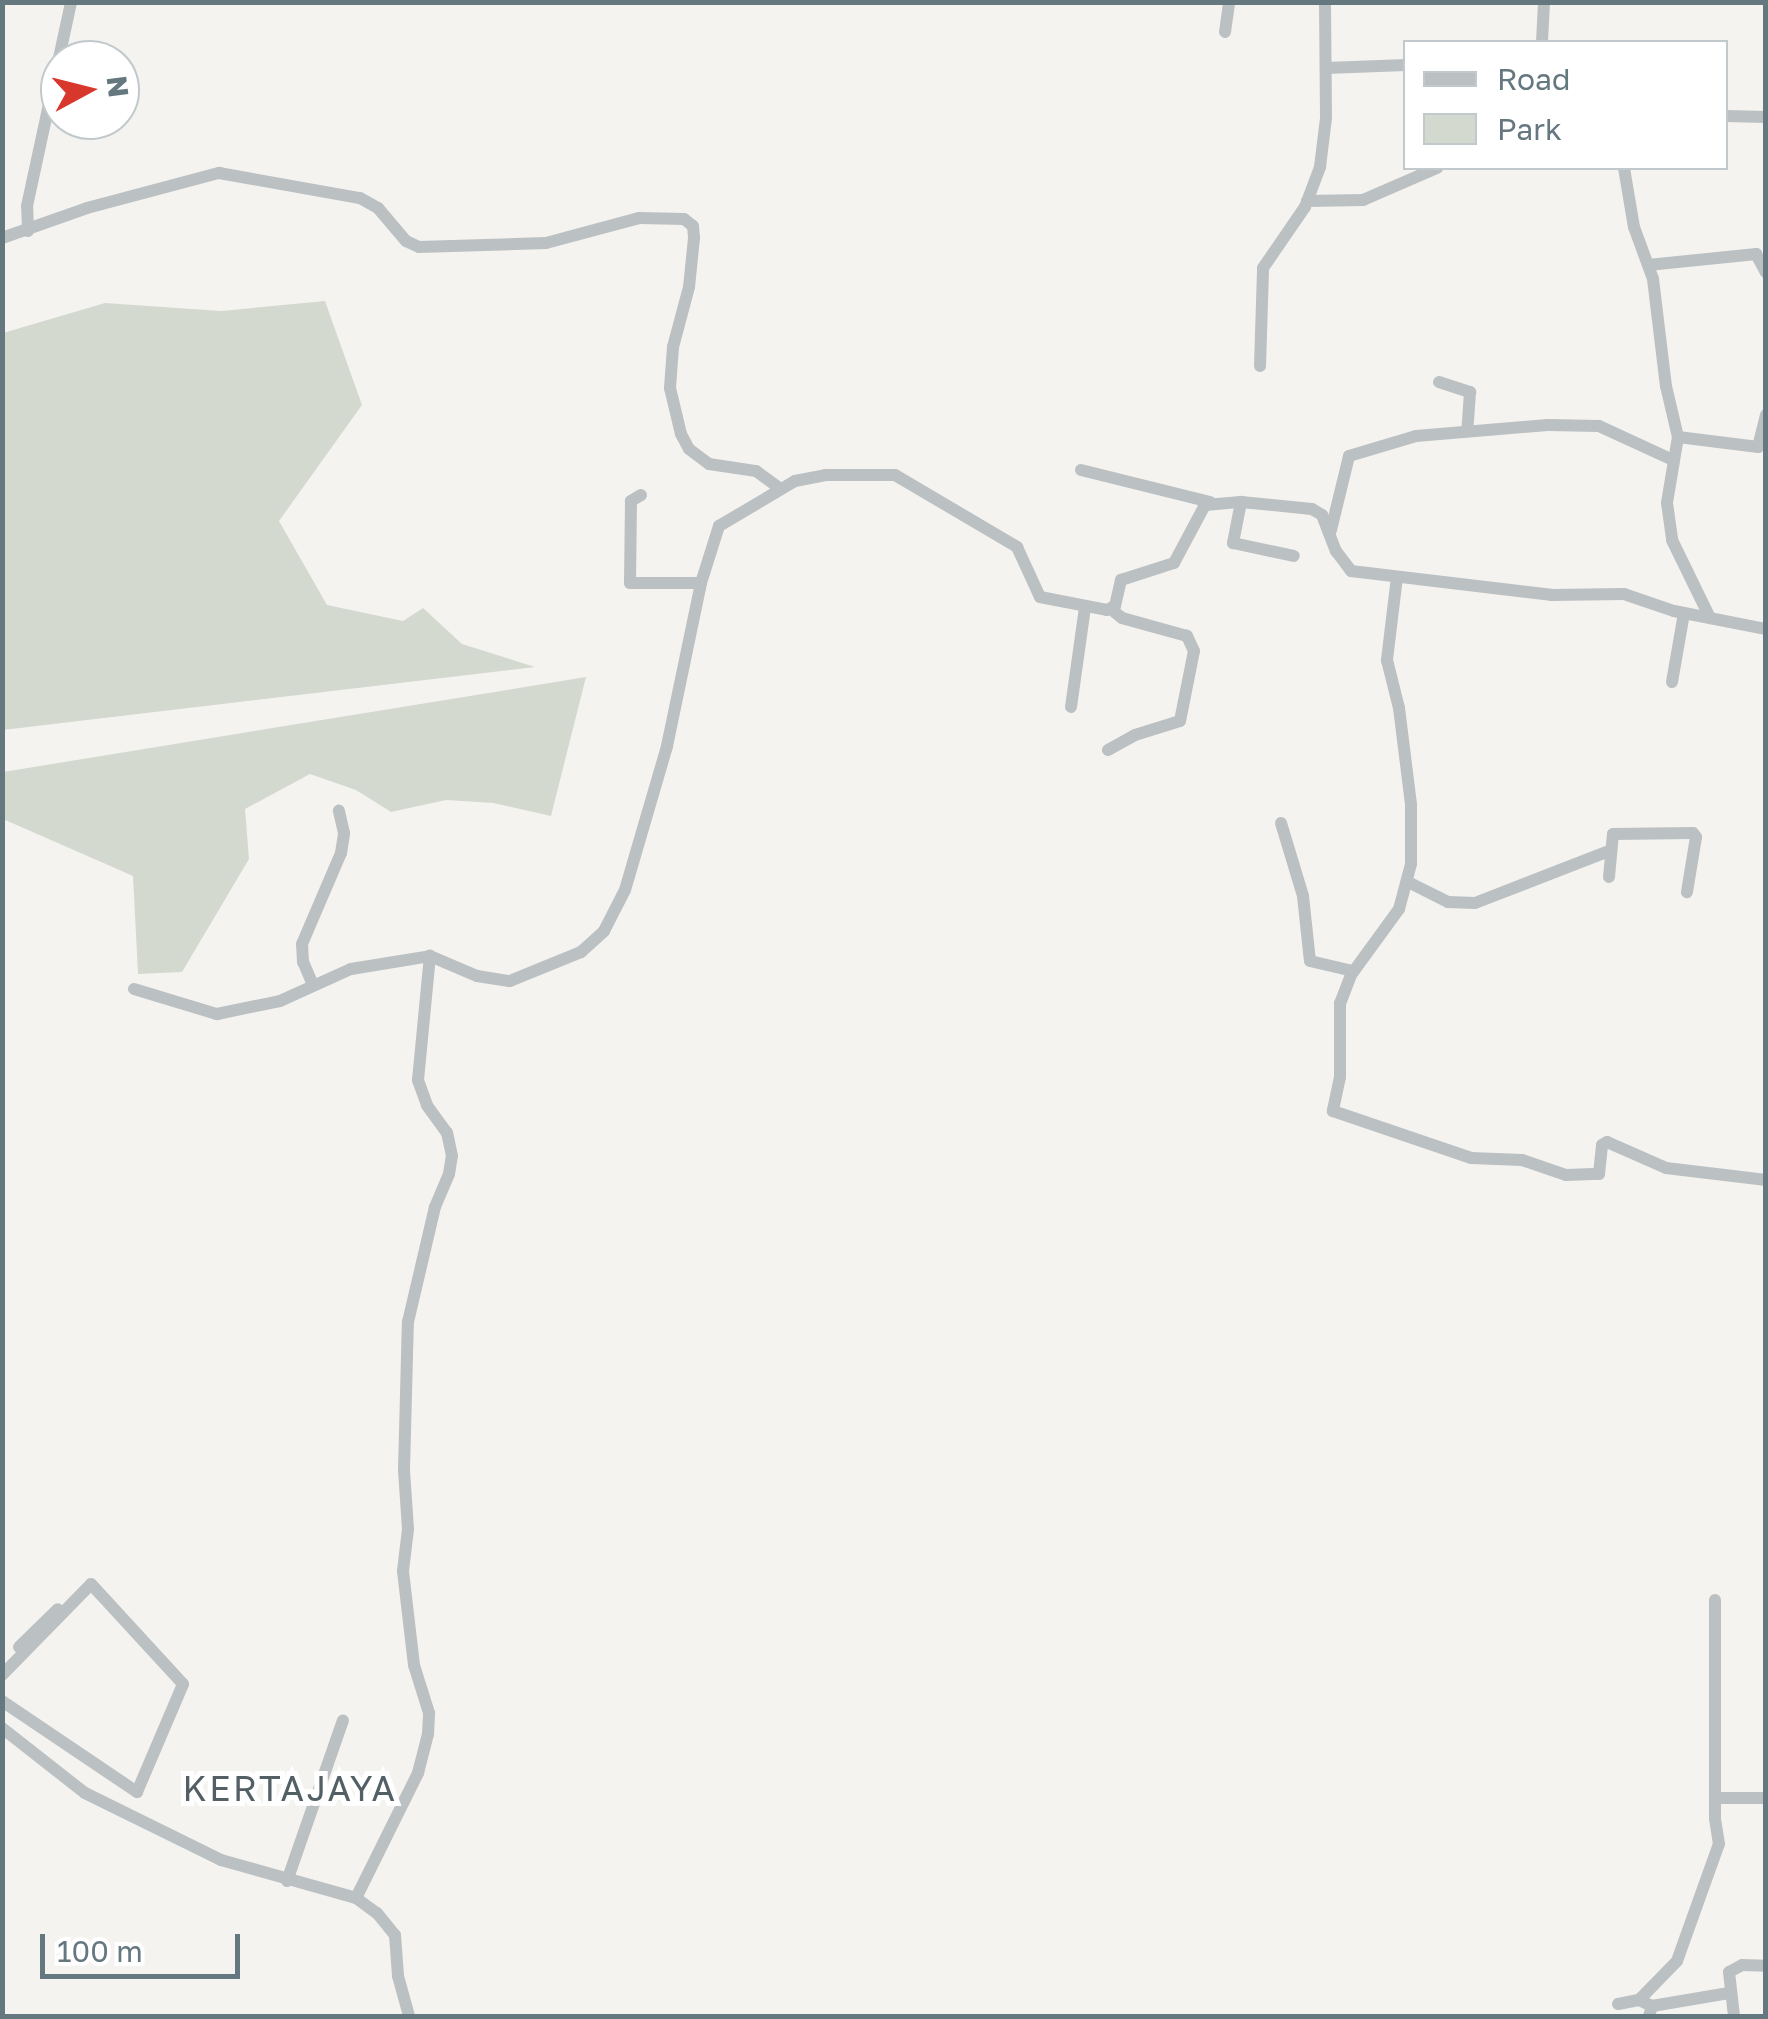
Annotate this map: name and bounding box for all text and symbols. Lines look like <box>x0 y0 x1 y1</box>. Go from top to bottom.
north arrow <box>40 40 140 140</box>
legend <box>1403 40 1728 170</box>
text: Road <box>1497 61 1571 97</box>
text: N <box>101 74 136 99</box>
text: Park <box>1497 111 1562 147</box>
district label: KERTAJAYA <box>183 1767 397 1809</box>
scale bar <box>45 1914 245 1976</box>
text: 100 m <box>57 1933 143 1969</box>

